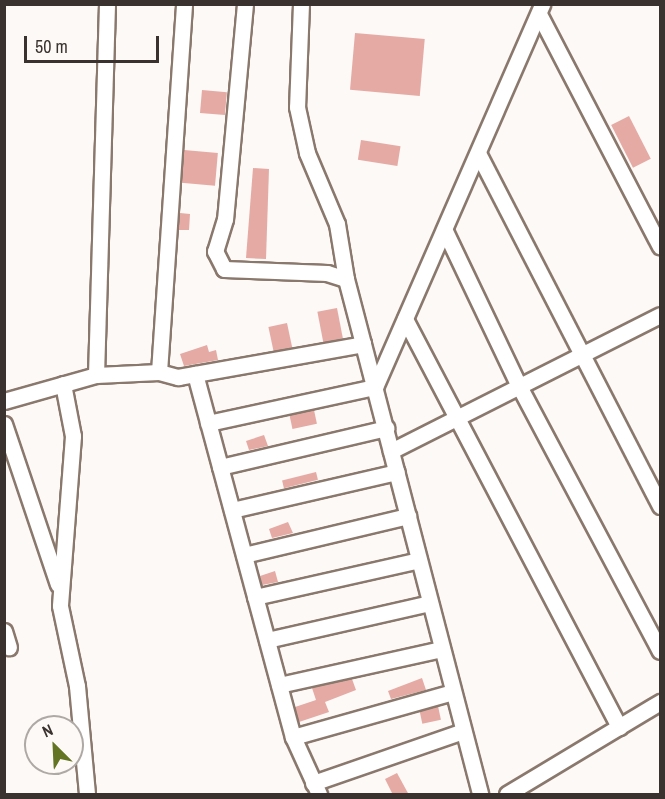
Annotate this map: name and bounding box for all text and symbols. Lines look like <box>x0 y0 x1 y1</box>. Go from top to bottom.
scale bar <box>27 24 162 62</box>
text: 50 m <box>35 34 68 59</box>
north arrow <box>24 715 84 775</box>
text: N <box>39 718 56 742</box>

